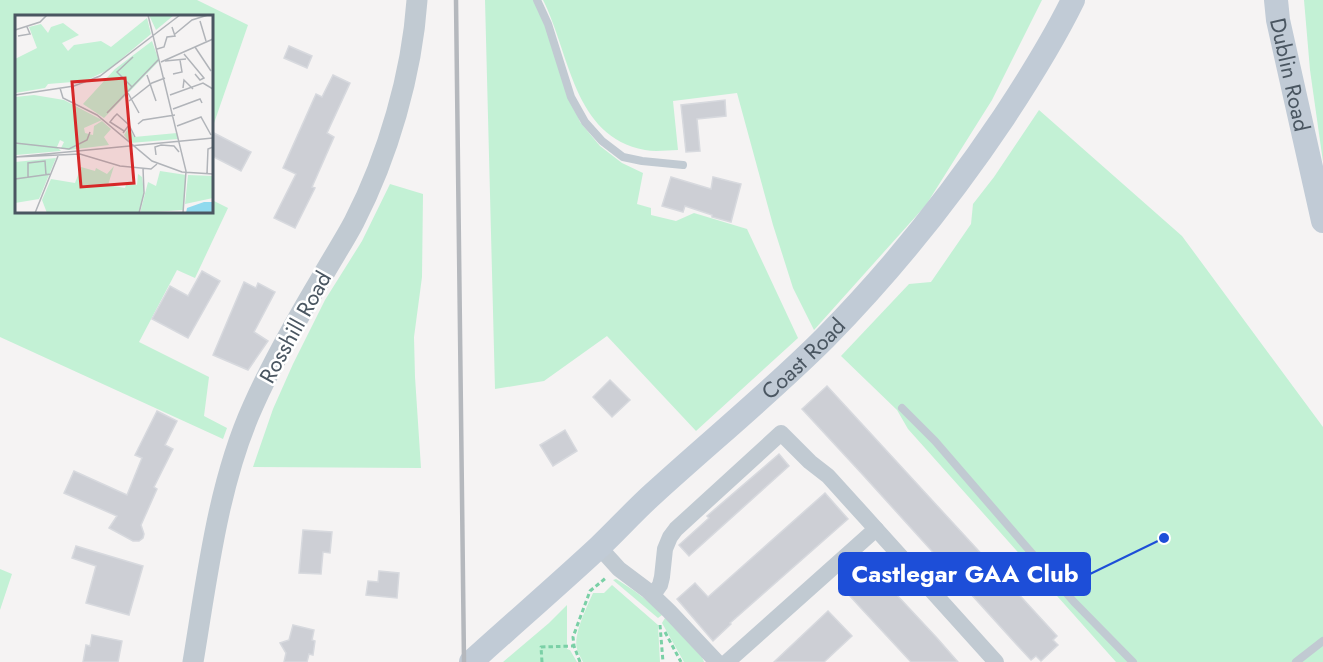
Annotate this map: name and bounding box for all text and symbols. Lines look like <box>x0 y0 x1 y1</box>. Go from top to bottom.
inset map <box>15 15 213 213</box>
street label: Dublin Road <box>1262 15 1318 134</box>
street label: Rosshill Road <box>251 265 339 389</box>
street label: Coast Road <box>754 310 853 407</box>
callout: Castlegar GAA Club <box>839 553 1090 595</box>
text: Castlegar GAA Club <box>851 556 1079 591</box>

